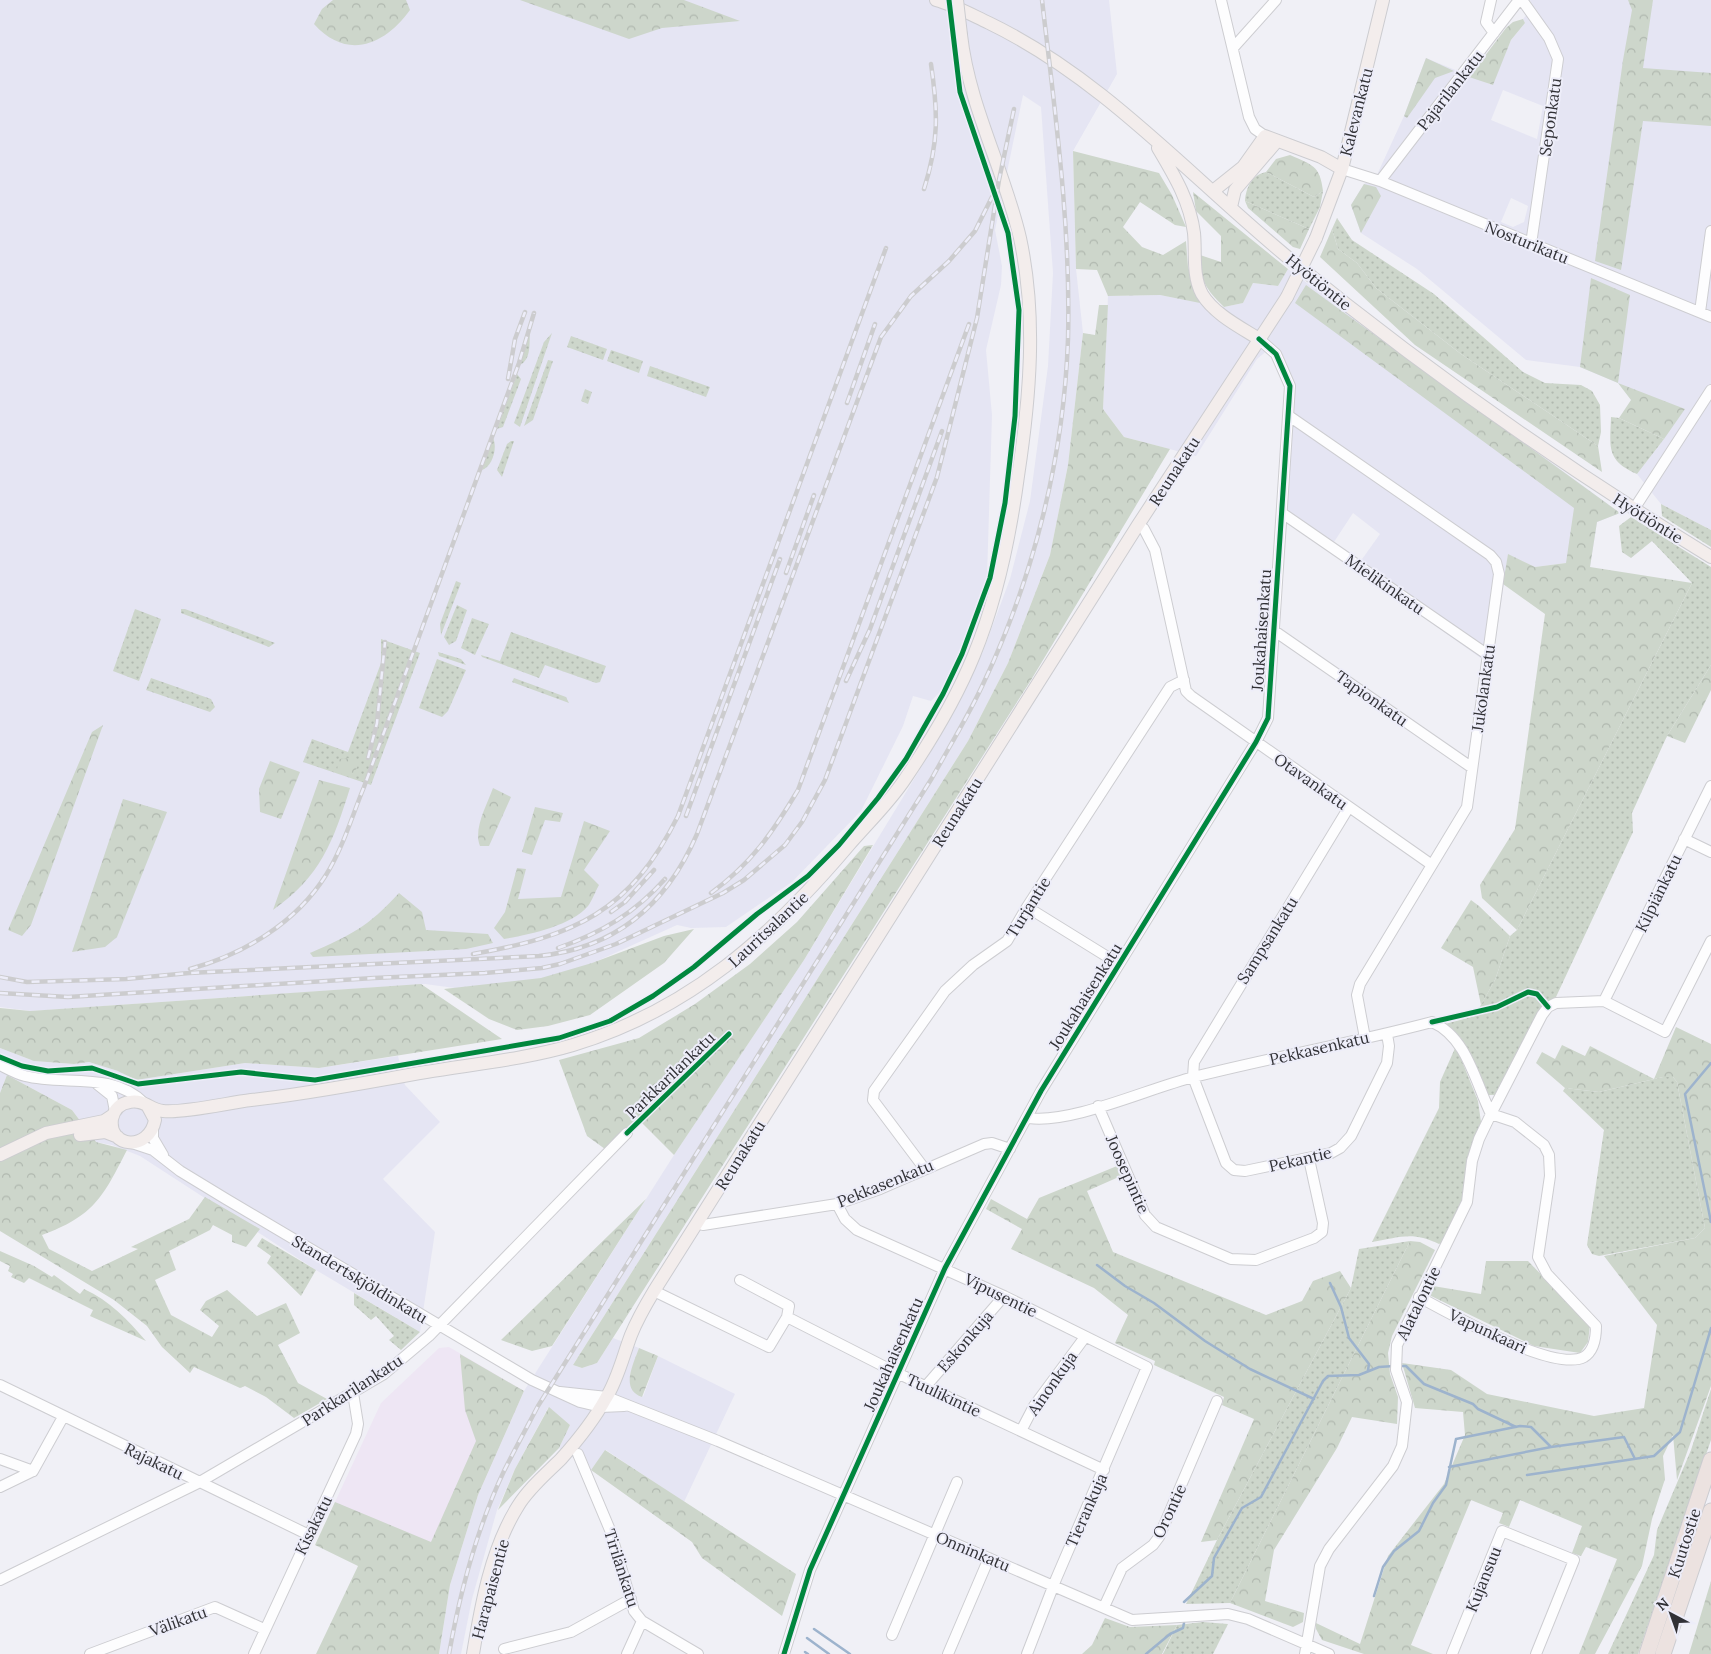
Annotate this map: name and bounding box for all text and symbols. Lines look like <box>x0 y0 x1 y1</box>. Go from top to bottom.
street label: Pajarilankatu <box>1412 45 1488 134</box>
street label: Kalevankatu <box>1335 65 1377 158</box>
street label: Seponkatu <box>1535 76 1565 157</box>
street label: Nosturikatu <box>1482 216 1572 268</box>
street label: Hyötiöntie <box>1282 249 1356 315</box>
street label: Reunakatu <box>1144 432 1204 509</box>
street label: Hyötiöntie <box>1609 489 1687 548</box>
street label: Mielikinkatu <box>1342 549 1429 619</box>
street label: Joukahaisenkatu <box>1247 568 1275 693</box>
street label: Jukolankatu <box>1467 643 1499 734</box>
street label: Tapionkatu <box>1332 666 1412 730</box>
street label: Otavankatu <box>1270 748 1352 814</box>
street label: Reunakatu <box>928 773 987 851</box>
street label: Kilpiänkatu <box>1631 850 1686 935</box>
street label: Turjantie <box>1002 873 1055 941</box>
street label: Lauritsalantie <box>724 887 812 971</box>
street label: Sampsankatu <box>1232 892 1302 987</box>
street label: Joukahaisenkatu <box>1044 938 1126 1054</box>
street label: Parkkarilankatu <box>621 1027 719 1123</box>
street label: Pekkasenkatu <box>1267 1027 1371 1069</box>
street label: Reunakatu <box>711 1116 770 1194</box>
street label: Joosepintie <box>1101 1131 1154 1217</box>
street label: Pekantie <box>1267 1142 1334 1176</box>
street label: Pekkasenkatu <box>834 1154 936 1211</box>
street label: Standertskjöldinkatu <box>289 1231 432 1328</box>
street label: Alatalontie <box>1391 1263 1445 1344</box>
street label: Vipusentie <box>960 1268 1041 1321</box>
street label: Joukahaisenkatu <box>859 1294 927 1415</box>
street label: Vapunkaari <box>1445 1304 1530 1358</box>
street label: Eskonkuja <box>933 1306 997 1376</box>
street label: Ainonkuja <box>1022 1347 1081 1420</box>
street label: Parkkarilankatu <box>298 1350 407 1430</box>
street label: Tuulikintie <box>904 1369 985 1421</box>
street label: Rajakatu <box>121 1438 187 1484</box>
street label: Tierankuja <box>1061 1470 1111 1550</box>
street label: Orontie <box>1148 1480 1190 1541</box>
street label: Kisakatu <box>290 1492 336 1558</box>
street label: Kuutostie <box>1663 1505 1705 1580</box>
street label: Tirilänkatu <box>600 1526 644 1610</box>
street label: Onninkatu <box>933 1526 1014 1576</box>
street label: Harapaisentie <box>467 1536 513 1641</box>
street label: Kujansuu <box>1461 1543 1505 1615</box>
north arrow <box>1646 1589 1696 1639</box>
text: N <box>1652 1594 1673 1615</box>
street label: Välikatu <box>146 1601 210 1641</box>

